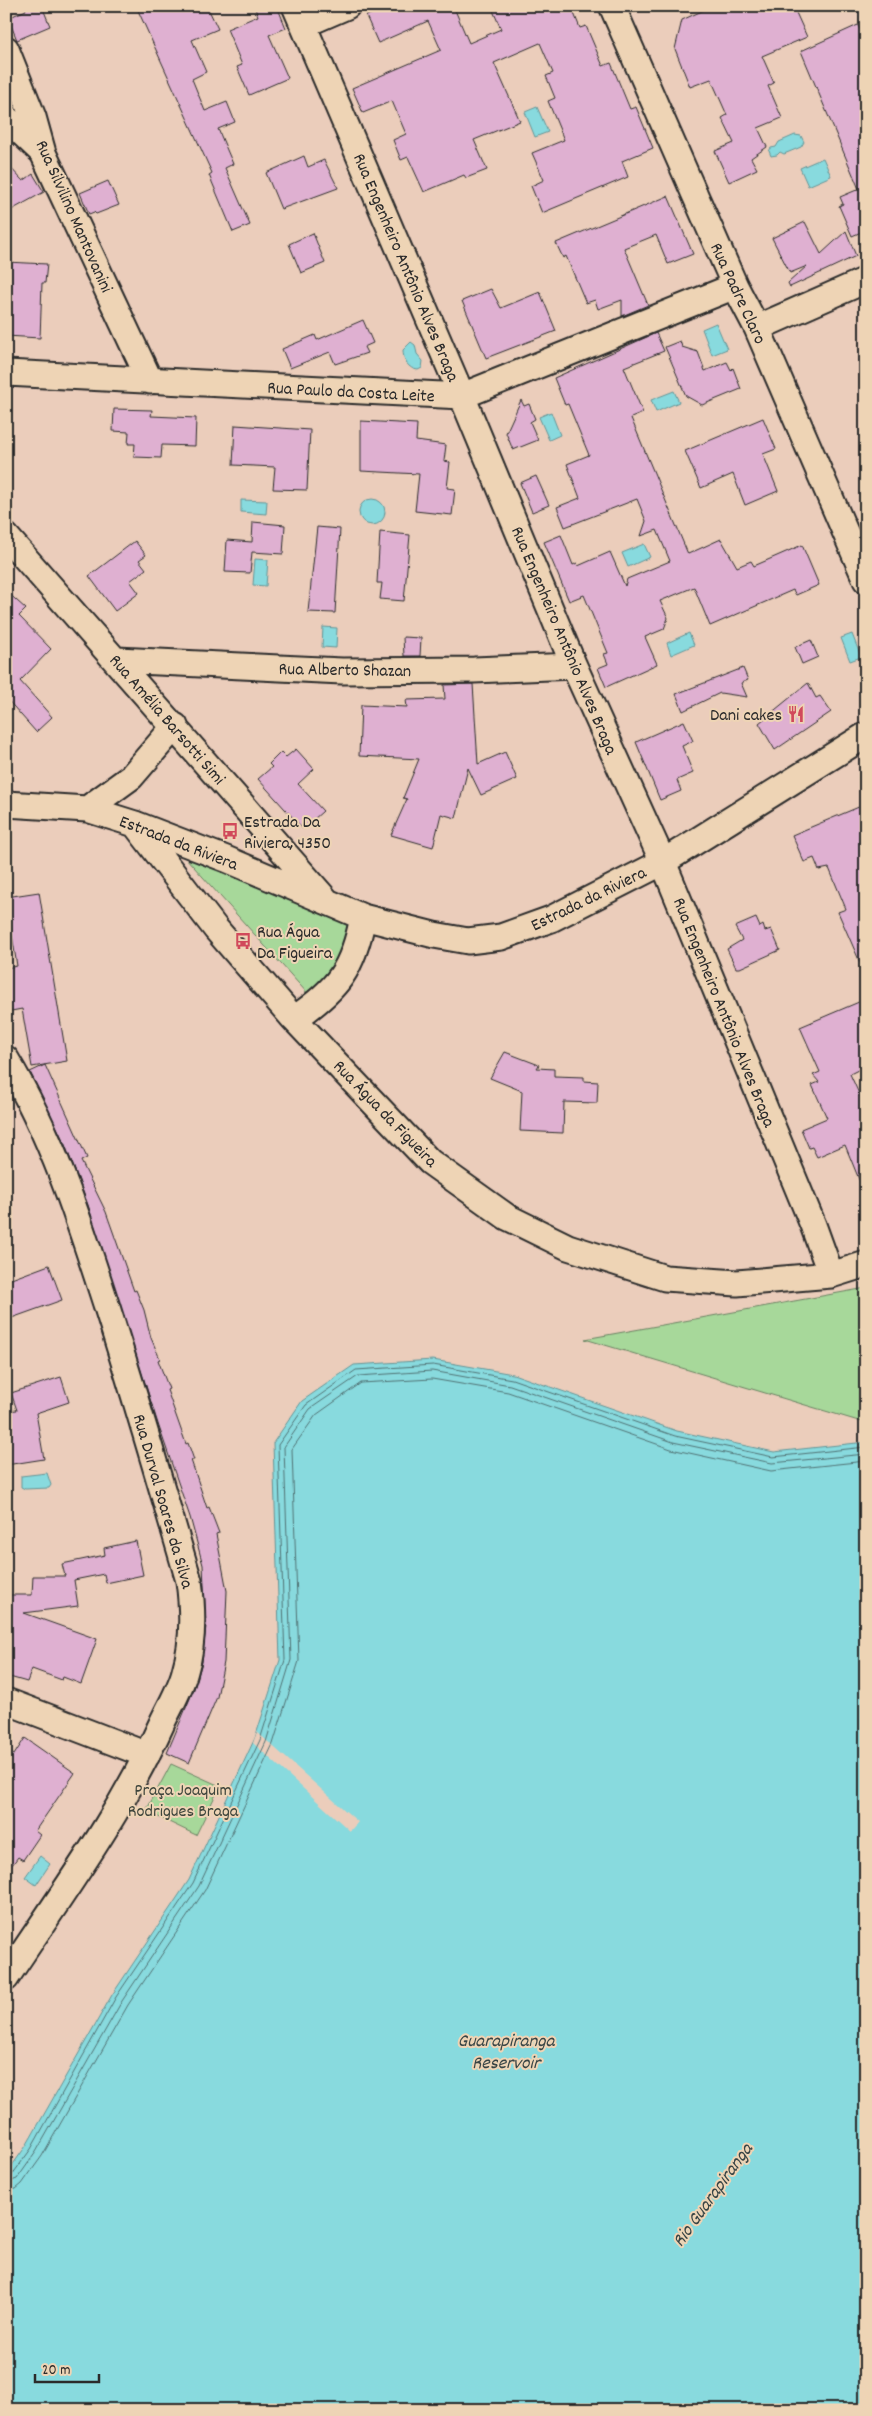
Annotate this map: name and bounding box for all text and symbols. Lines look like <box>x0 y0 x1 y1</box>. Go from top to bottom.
street label: Rua Silvilino Mantovanini <box>28 137 118 297</box>
street label: Rua Engenheiro Antônio Alves Braga <box>345 150 464 386</box>
street label: Rua Padre Claro <box>702 239 771 349</box>
street label: Rua Paulo da Costa Leite <box>266 377 435 410</box>
street label: Rua Engenheiro Antônio Alves Braga <box>503 523 622 759</box>
street label: Rua Amélia Barsotti Simi <box>102 650 230 791</box>
street label: Rua Alberto Shazan <box>278 658 411 685</box>
place label: Dani cakes <box>710 704 782 729</box>
restaurant icon: Dani cakes <box>786 704 806 724</box>
street label: Estrada da Riviera <box>115 810 242 879</box>
place label: Estrada Da Riviera, 4350 <box>244 811 331 857</box>
bus stop icon: Estrada Da Riviera, 4350 <box>220 821 240 841</box>
street label: Estrada da Riviera <box>527 861 651 939</box>
street label: Rua Engenheiro Antônio Alves Braga <box>665 894 781 1132</box>
place label: Rua Água Da Figueira <box>257 921 333 967</box>
bus stop icon: Rua Água Da Figueira <box>233 931 253 951</box>
street label: Rua Água da Figueira <box>326 1055 443 1174</box>
street label: Rua Durval Soares da Silva <box>125 1412 199 1592</box>
park label: Praça Joaquim Rodrigues Braga <box>128 1779 239 1825</box>
water label: Guarapiranga Reservoir <box>458 2029 556 2078</box>
water label: Rio Guarapiranga <box>667 2138 761 2254</box>
scale bar <box>35 2351 99 2383</box>
text: 20 m <box>42 2360 70 2382</box>

